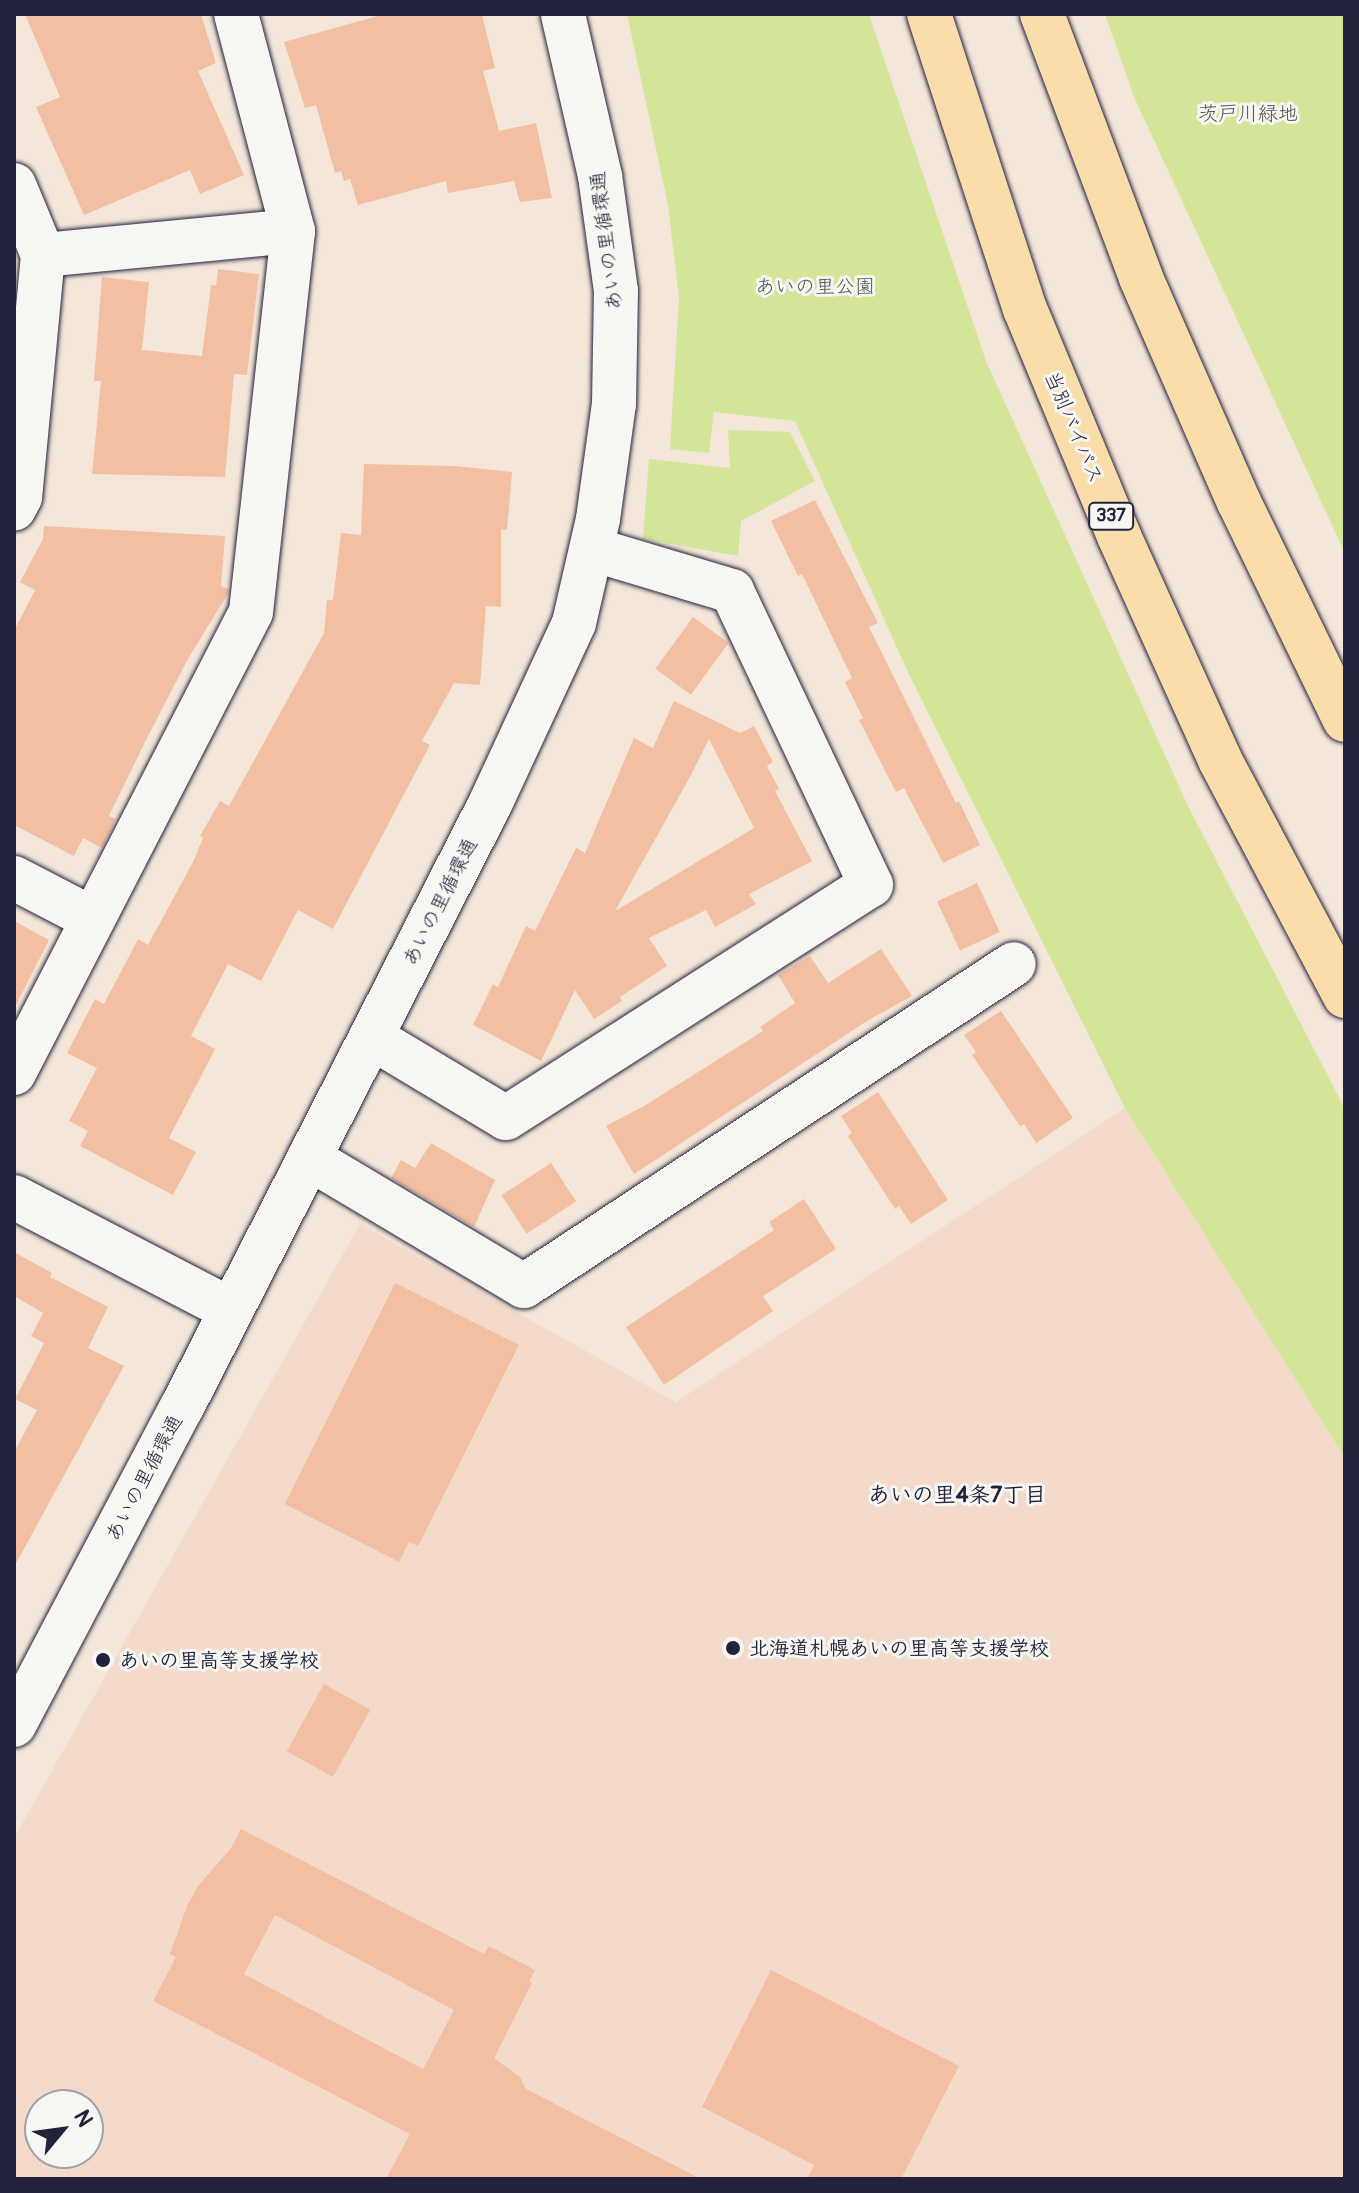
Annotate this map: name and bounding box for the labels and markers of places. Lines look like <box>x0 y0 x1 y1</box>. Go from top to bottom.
place label: 北海道札幌あいの里高等支援学校 <box>749 1636 1049 1660</box>
marker: 北海道札幌あいの里高等支援学校 <box>724 1639 742 1657</box>
place label: あいの里高等支援学校 <box>119 1648 319 1672</box>
marker: あいの里高等支援学校 <box>94 1651 112 1669</box>

